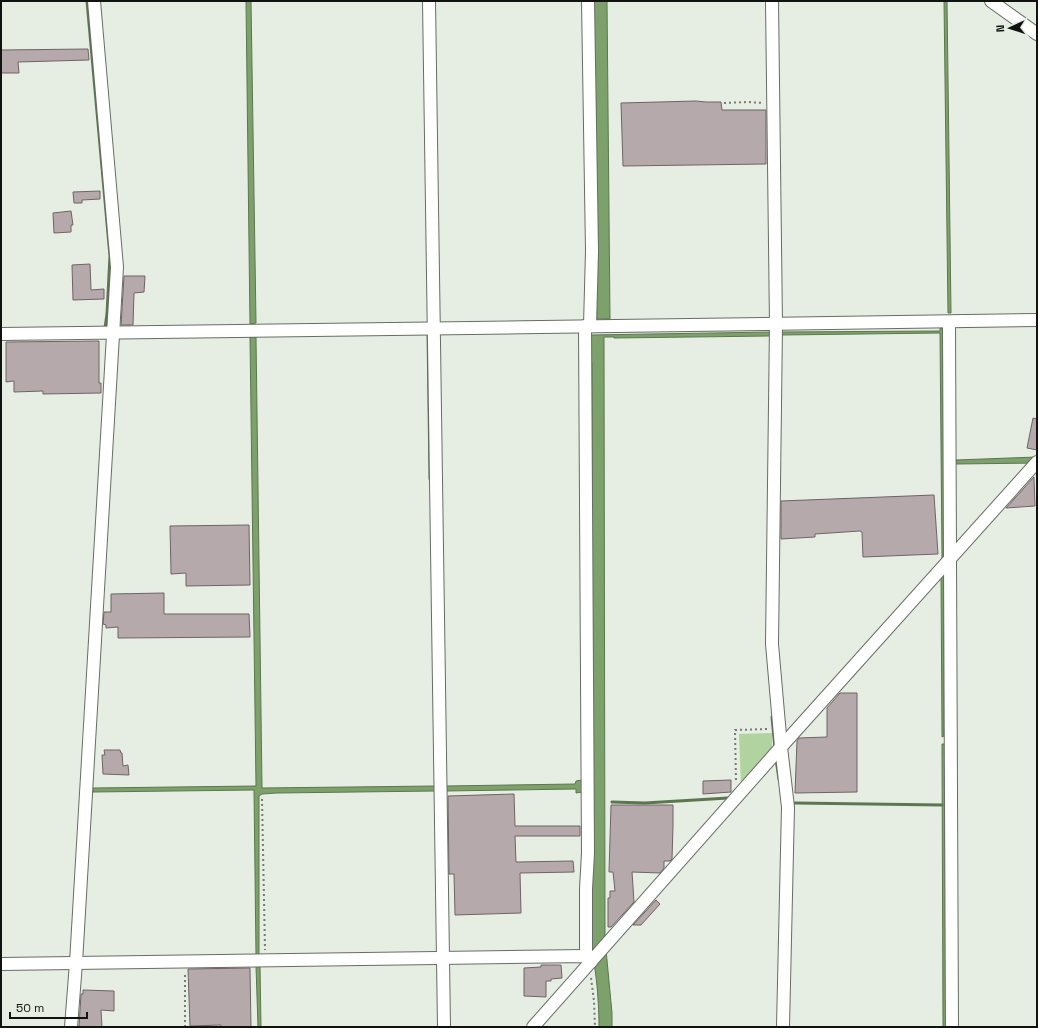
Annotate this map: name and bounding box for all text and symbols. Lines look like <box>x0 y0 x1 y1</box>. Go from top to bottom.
north arrow <box>990 8 1030 48</box>
text: N <box>993 24 1007 33</box>
scale bar <box>10 994 87 1020</box>
text: 50 m <box>16 1000 44 1016</box>

